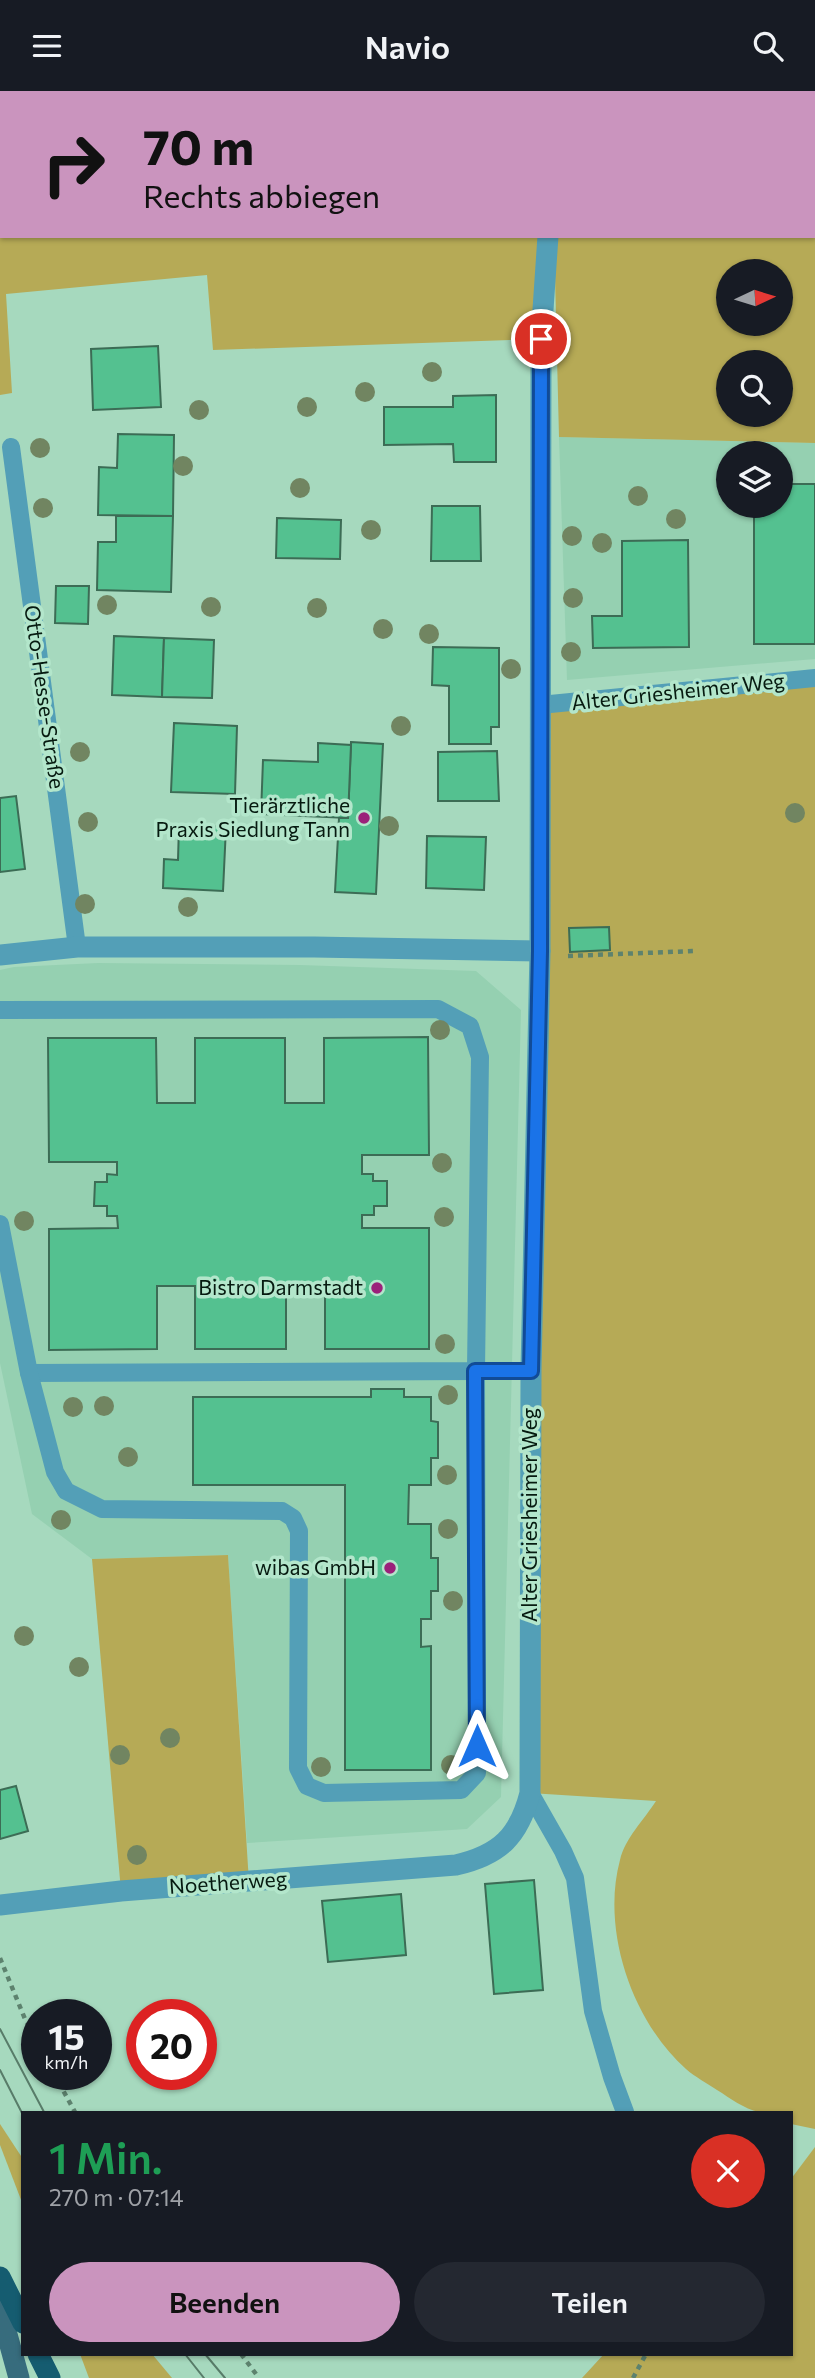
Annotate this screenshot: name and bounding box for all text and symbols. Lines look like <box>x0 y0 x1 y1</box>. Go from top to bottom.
text: Navio <box>365 26 450 66</box>
icon: menu <box>28 27 66 65</box>
icon: search <box>749 27 787 65</box>
text: 70 m <box>143 115 254 175</box>
icon: right <box>28 119 119 210</box>
text: Rechts abbiegen <box>143 175 380 215</box>
north arrow <box>716 259 793 336</box>
map controls <box>716 259 793 518</box>
pin <box>511 309 571 369</box>
icon: arrive <box>522 320 560 358</box>
button: search <box>716 350 793 427</box>
button: layers <box>716 441 793 518</box>
street label: Otto-Hesse-Straße <box>20 603 71 790</box>
street label: Alter Griesheimer Weg <box>570 667 786 714</box>
place label: Tierärztliche Praxis Siedlung Tann <box>155 792 350 841</box>
marker: Tierärztliche Praxis Siedlung Tann <box>356 810 372 826</box>
place label: Bistro Darmstadt <box>198 1274 363 1299</box>
marker: Bistro Darmstadt <box>369 1280 385 1296</box>
street label: Alter Griesheimer Weg <box>516 1408 541 1622</box>
place label: wibas GmbH <box>255 1554 376 1579</box>
marker: wibas GmbH <box>382 1560 398 1576</box>
position arrow <box>440 1709 514 1783</box>
street label: Noetherweg <box>168 1865 288 1898</box>
speed limit sign: 20 <box>126 1999 217 2090</box>
text: 15 <box>48 2014 85 2057</box>
text: km/h <box>45 2051 88 2073</box>
text: 1 Min. <box>49 2131 162 2183</box>
button: close <box>691 2134 765 2208</box>
text: 270 m · 07:14 <box>49 2183 184 2211</box>
button: Beenden <box>49 2262 400 2342</box>
button: Teilen <box>414 2262 765 2342</box>

